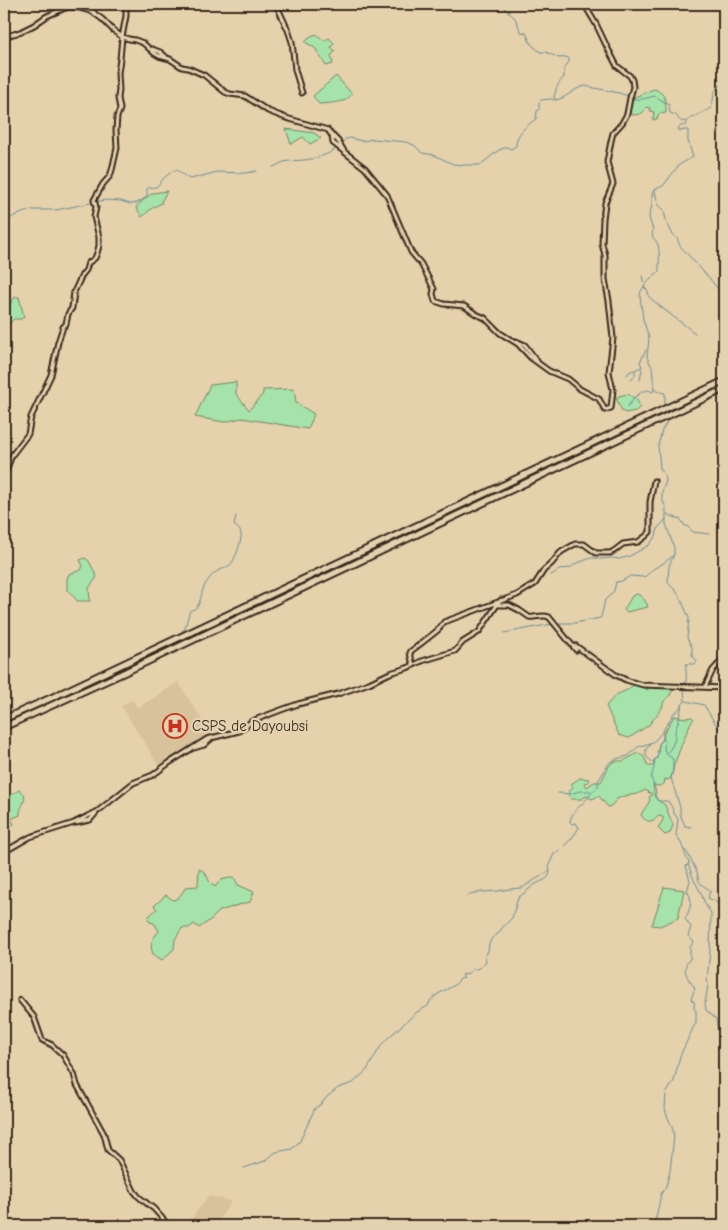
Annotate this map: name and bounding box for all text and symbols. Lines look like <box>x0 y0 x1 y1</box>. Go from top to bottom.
hospital icon: CSPS de Dayoubsi <box>162 713 188 739</box>
place label: CSPS de Dayoubsi <box>192 717 308 735</box>

